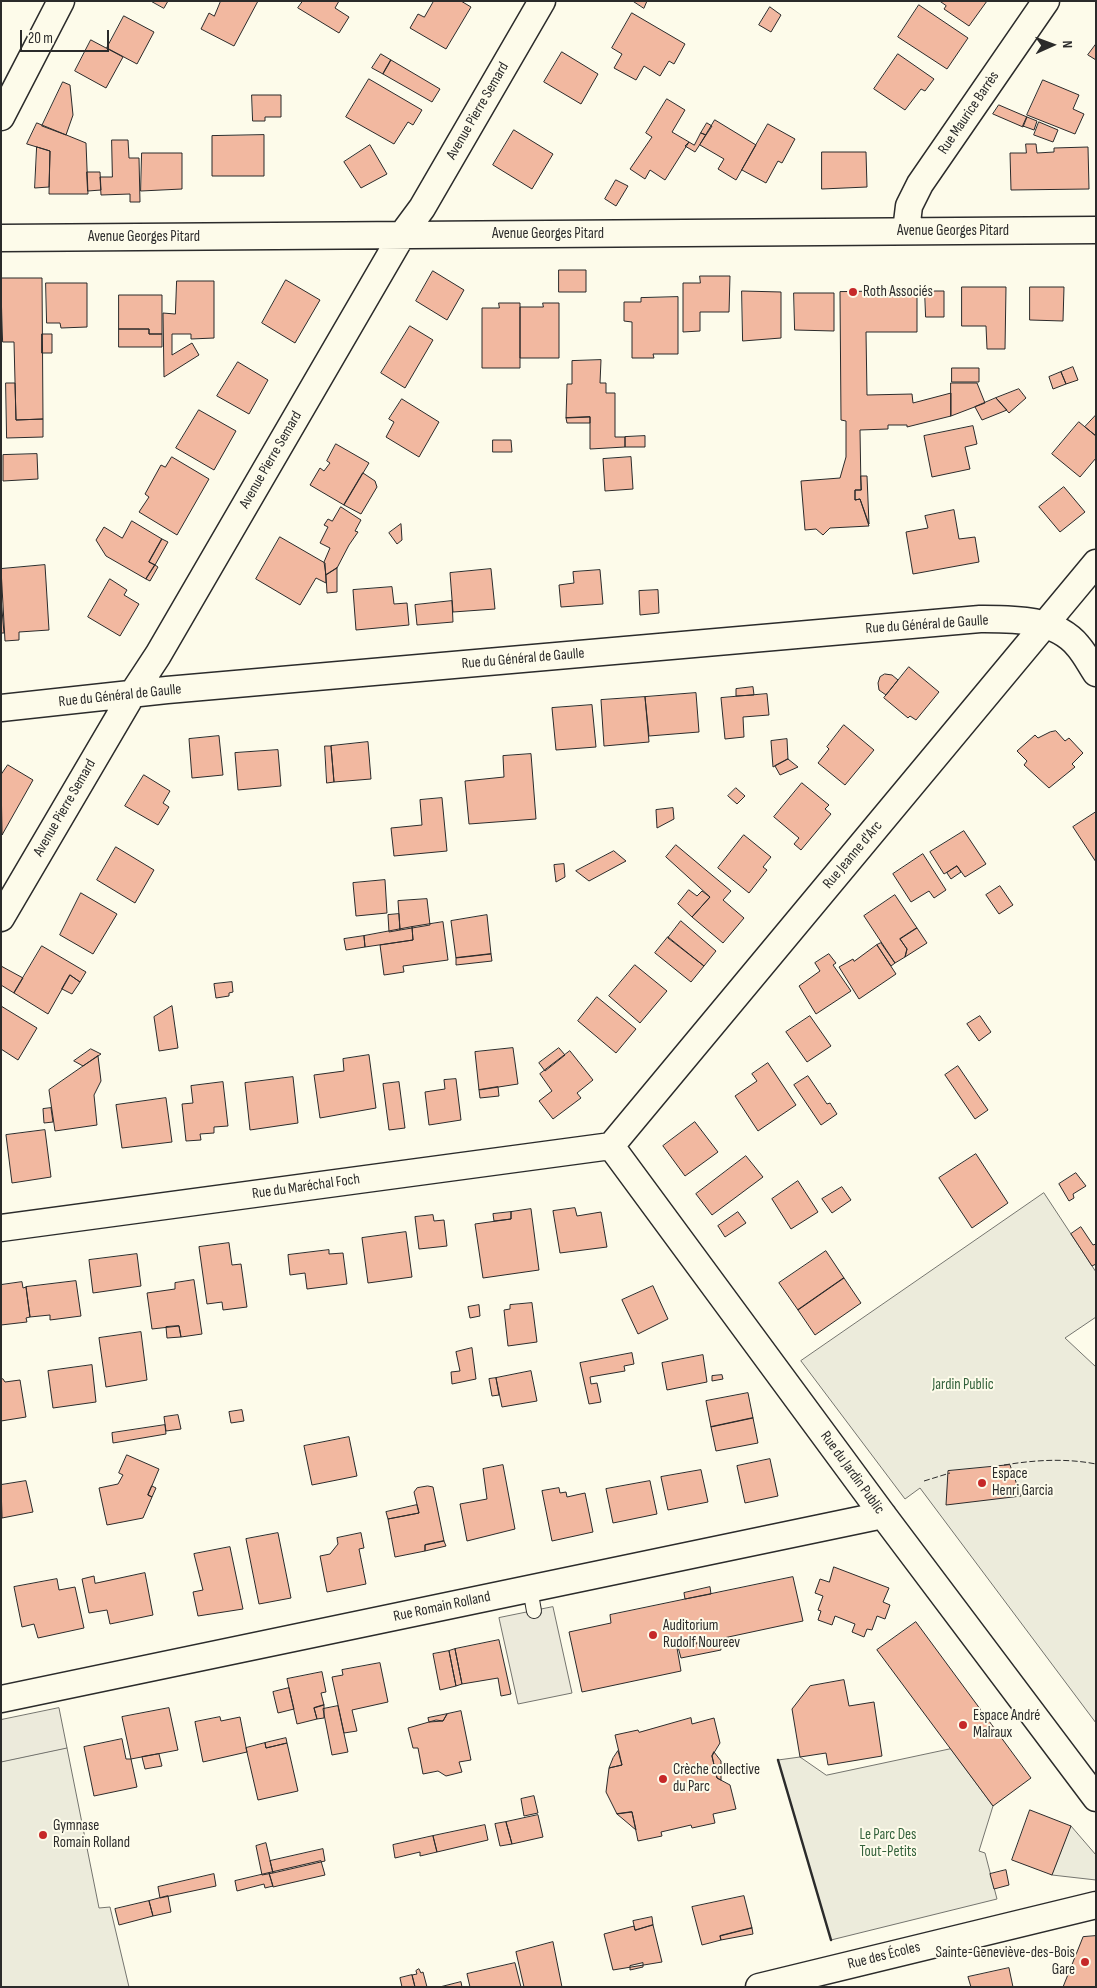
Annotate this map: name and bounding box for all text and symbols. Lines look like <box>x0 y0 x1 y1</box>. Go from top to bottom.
scale bar <box>22 20 111 52</box>
north arrow <box>1027 20 1077 70</box>
text: 20 m <box>28 29 53 48</box>
text: N <box>1059 40 1076 48</box>
street label: Avenue Pierre Semard <box>443 59 513 163</box>
street label: Rue Maurice Barrès <box>935 68 1003 158</box>
street label: Avenue Georges Pitard <box>897 222 1009 240</box>
street label: Avenue Georges Pitard <box>492 225 604 243</box>
street label: Avenue Georges Pitard <box>88 228 200 246</box>
place label: Roth Associés <box>863 283 933 301</box>
marker: Roth Associés <box>847 286 859 298</box>
street label: Avenue Pierre Semard <box>236 408 306 512</box>
street label: Rue du Général de Gaulle <box>865 612 989 638</box>
street label: Rue du Général de Gaulle <box>461 645 585 673</box>
street label: Rue du Général de Gaulle <box>58 681 182 711</box>
street label: Avenue Pierre Semard <box>30 756 100 860</box>
street label: Rue Jeanne d'Arc <box>819 817 887 893</box>
street label: Rue du Maréchal Foch <box>251 1171 361 1203</box>
park label: Jardin Public <box>932 1376 994 1394</box>
street label: Rue du Jardin Public <box>816 1428 888 1518</box>
place label: Espace Henri Garcia <box>992 1465 1053 1500</box>
marker: Espace Henri Garcia <box>976 1477 988 1489</box>
street label: Rue Romain Rolland <box>392 1588 492 1626</box>
place label: Auditorium Rudolf Noureev <box>663 1617 740 1652</box>
marker: Auditorium Rudolf Noureev <box>647 1629 659 1641</box>
place label: Espace André Malraux <box>973 1707 1040 1742</box>
marker: Espace André Malraux <box>957 1719 969 1731</box>
place label: Crèche collective du Parc <box>673 1761 760 1796</box>
marker: Crèche collective du Parc <box>657 1773 669 1785</box>
place label: Gymnase Romain Rolland <box>53 1817 130 1852</box>
park label: Le Parc Des Tout-Petits <box>859 1826 917 1861</box>
marker: Gymnase Romain Rolland <box>37 1829 49 1841</box>
street label: Rue des Écoles <box>846 1938 922 1974</box>
place label: Sainte-Geneviève-des-Bois Gare <box>936 1944 1075 1979</box>
marker: Sainte-Geneviève-des-Bois Gare <box>1079 1956 1091 1968</box>

